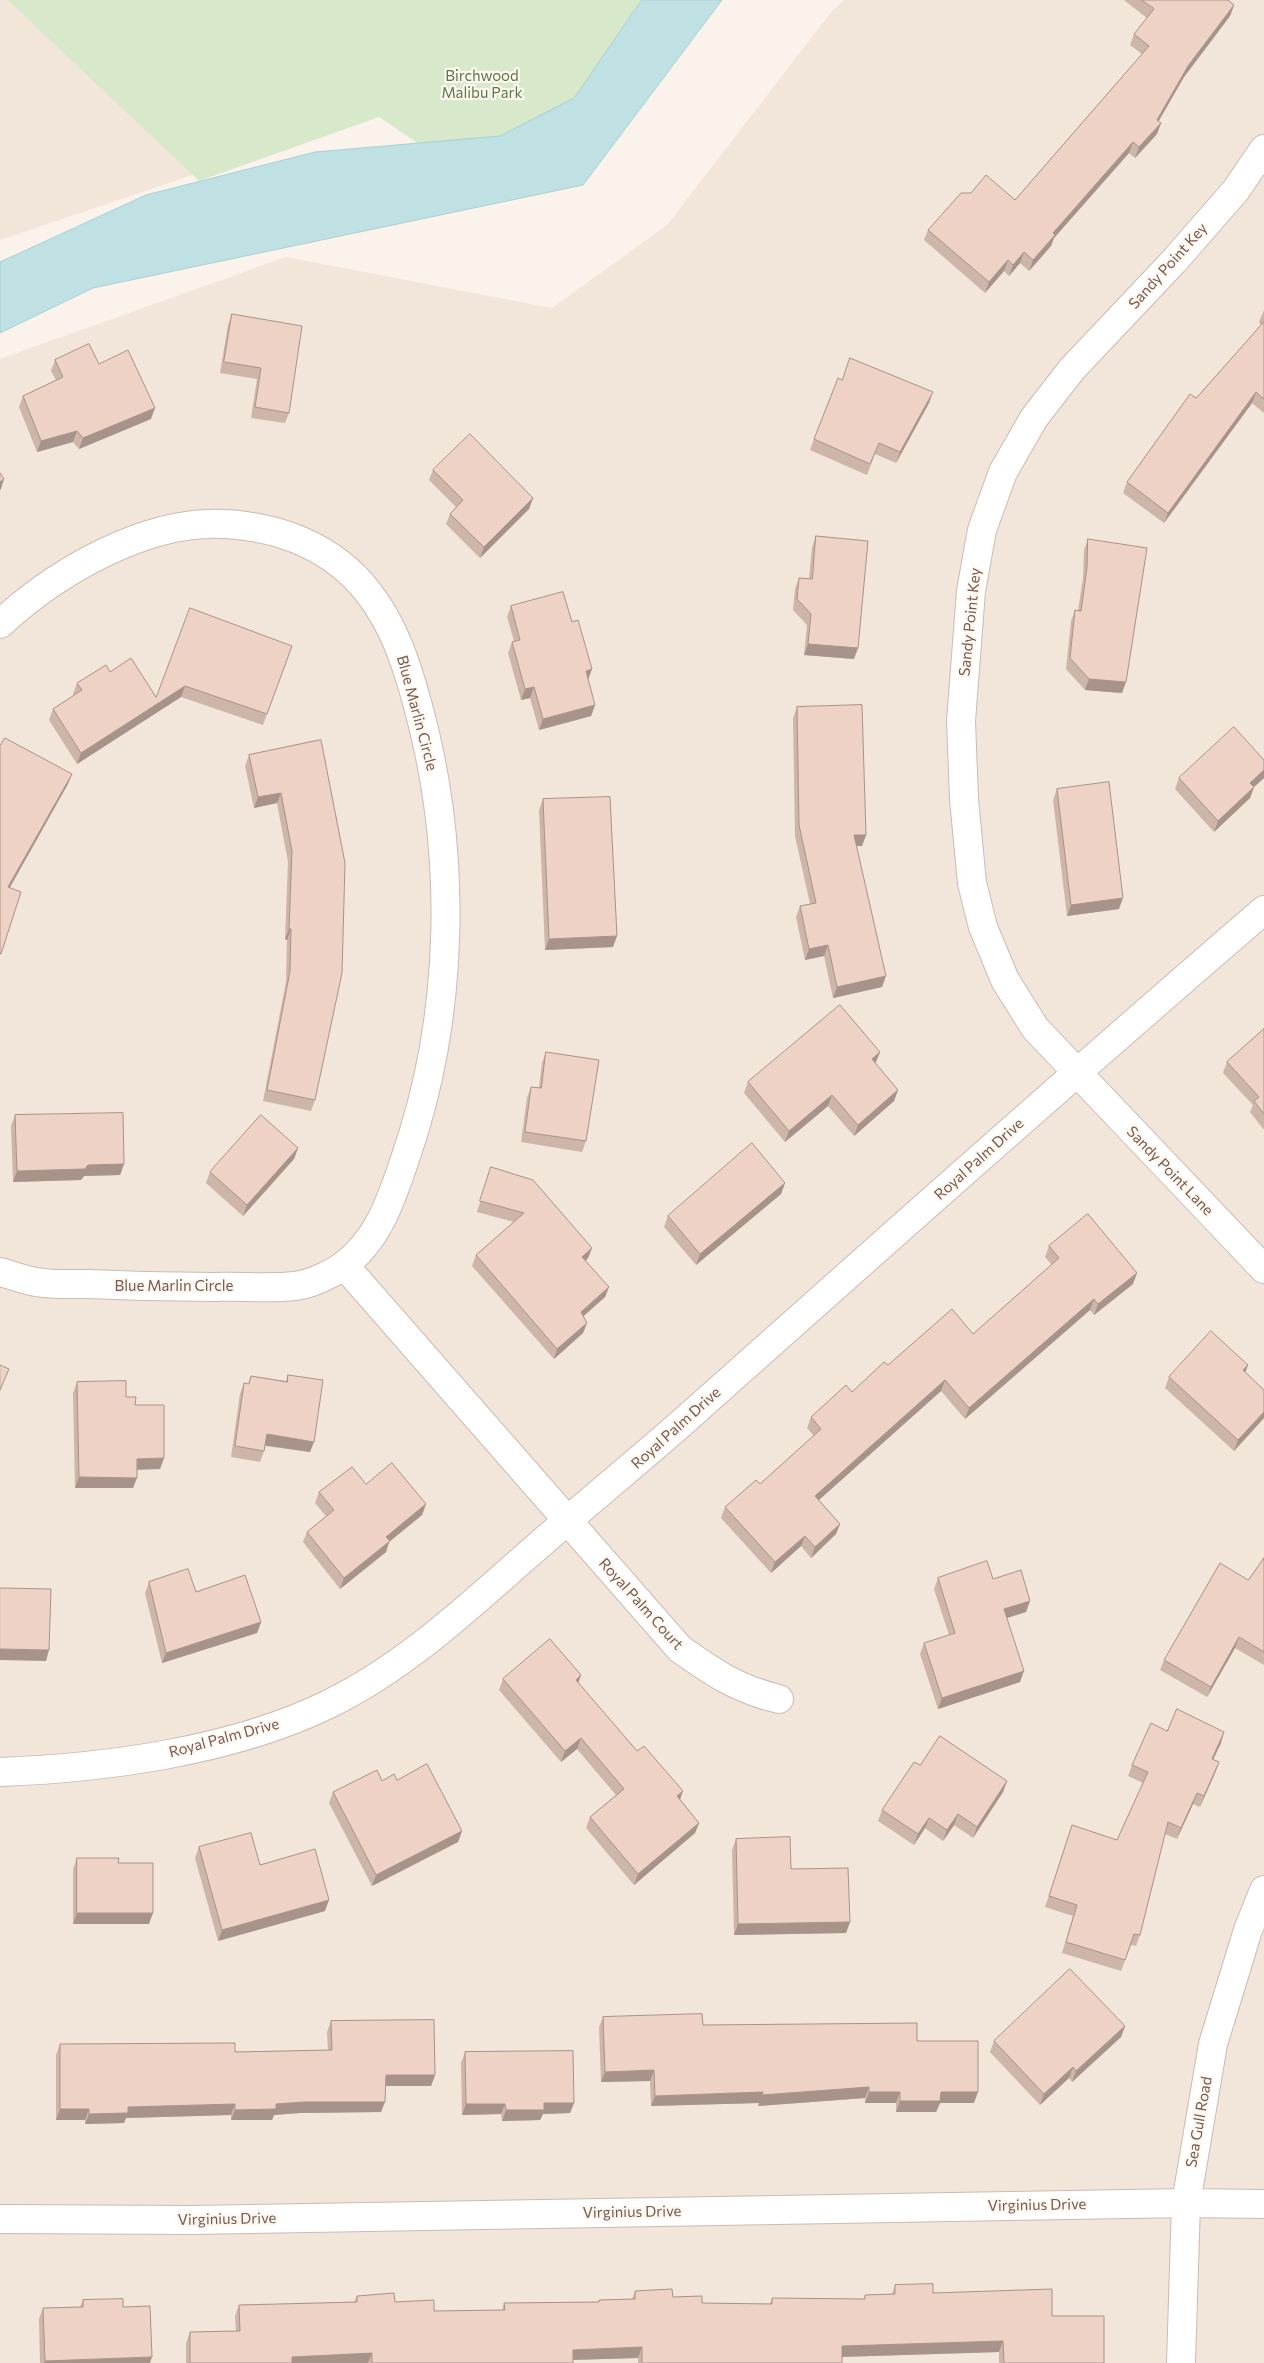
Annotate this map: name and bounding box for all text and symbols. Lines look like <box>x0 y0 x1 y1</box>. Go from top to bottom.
park label: Birchwood Malibu Park <box>441 67 523 102</box>
street label: Sandy Point Key <box>1125 219 1211 313</box>
street label: Sandy Point Key <box>955 567 985 677</box>
street label: Blue Marlin Circle <box>393 653 441 773</box>
street label: Royal Palm Drive <box>931 1114 1027 1204</box>
street label: Sandy Point Lane <box>1123 1123 1217 1219</box>
street label: Blue Marlin Circle <box>115 1277 233 1295</box>
street label: Royal Palm Drive <box>628 1383 724 1473</box>
street label: Royal Palm Court <box>595 1554 687 1654</box>
street label: Royal Palm Drive <box>167 1715 281 1761</box>
street label: Sea Gull Road <box>1182 2075 1216 2169</box>
street label: Virginius Drive <box>987 2195 1087 2215</box>
street label: Virginius Drive <box>582 2202 682 2222</box>
street label: Virginius Drive <box>177 2209 277 2229</box>

